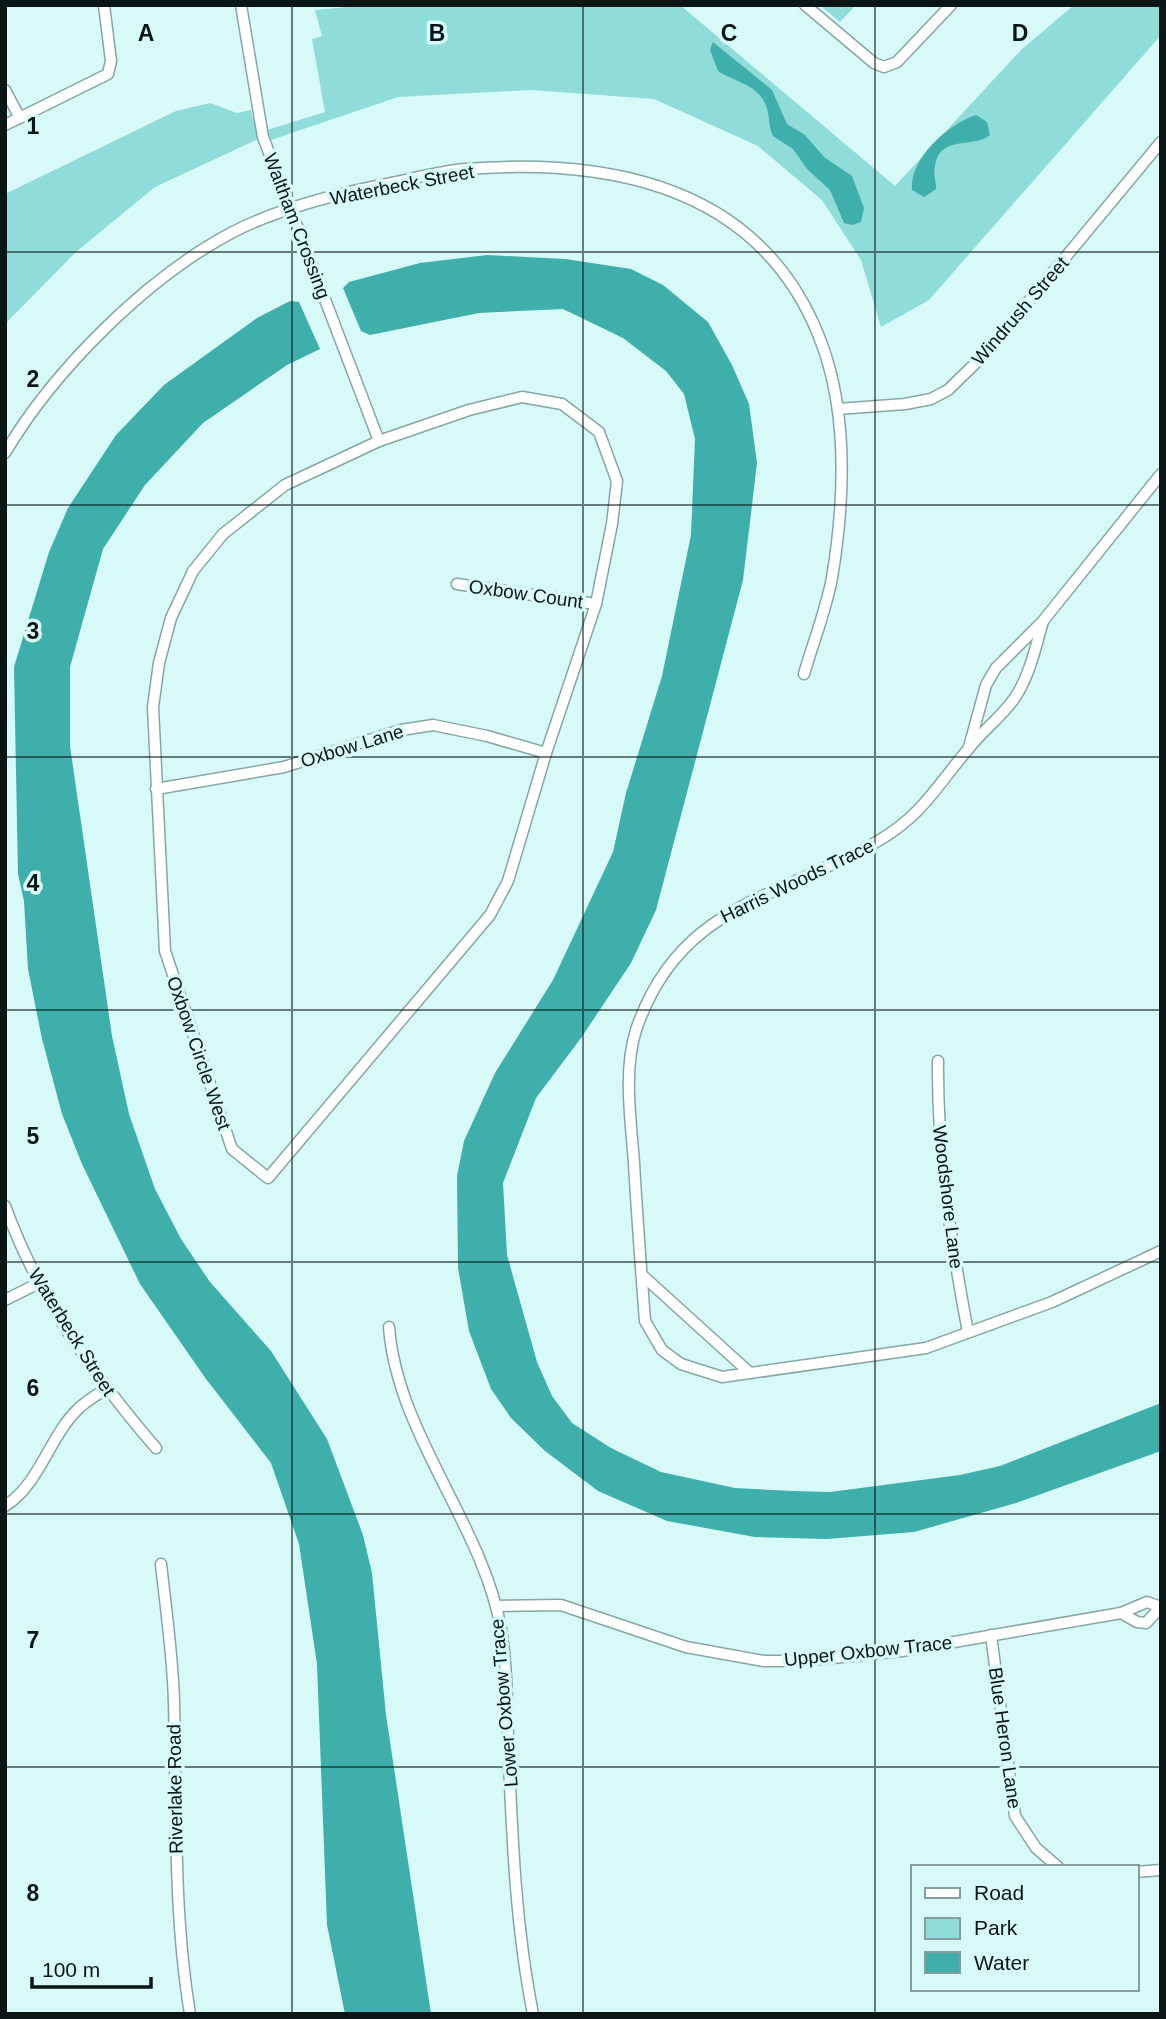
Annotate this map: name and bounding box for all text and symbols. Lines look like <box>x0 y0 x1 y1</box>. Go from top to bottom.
text: A <box>138 20 154 46</box>
text: B <box>429 20 445 46</box>
text: C <box>721 20 737 46</box>
text: D <box>1012 20 1028 46</box>
text: 1 <box>27 113 40 139</box>
street label: Waltham Crossing <box>260 150 334 302</box>
street label: Waterbeck Street <box>328 161 476 209</box>
street label: Windrush Street <box>967 252 1073 369</box>
text: 2 <box>27 366 39 392</box>
street label: Oxbow Count <box>468 576 585 613</box>
text: 3 <box>27 618 39 644</box>
street label: Oxbow Lane <box>298 720 406 772</box>
street label: Harris Woods Trace <box>717 835 877 927</box>
text: 4 <box>27 870 40 896</box>
street label: Oxbow Circle West <box>163 973 235 1133</box>
text: 5 <box>27 1123 40 1149</box>
street label: Woodshore Lane <box>929 1124 967 1270</box>
street label: Waterbeck Street <box>24 1264 120 1400</box>
text: 6 <box>27 1375 39 1401</box>
street label: Lower Oxbow Trace <box>486 1618 522 1788</box>
text: 7 <box>27 1627 39 1653</box>
street label: Upper Oxbow Trace <box>783 1632 953 1670</box>
street label: Blue Heron Lane <box>985 1666 1025 1810</box>
street label: Riverlake Road <box>163 1724 187 1854</box>
legend <box>911 1865 1138 1991</box>
text: 8 <box>27 1880 40 1906</box>
text: Road <box>974 1881 1024 1904</box>
text: Park <box>974 1916 1018 1939</box>
scale bar <box>32 1946 150 1990</box>
text: Water <box>974 1951 1029 1974</box>
text: 100 m <box>42 1958 100 1981</box>

